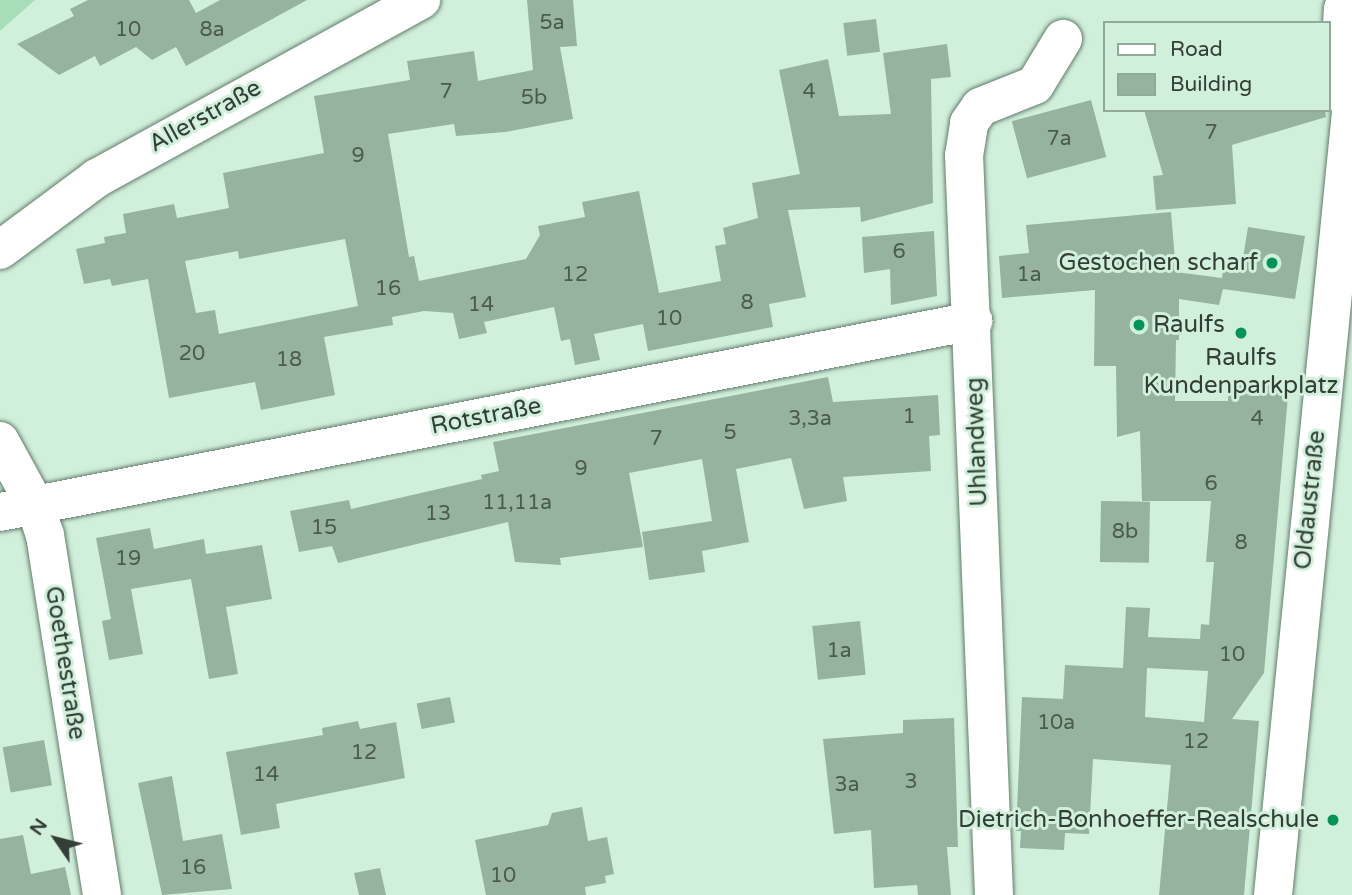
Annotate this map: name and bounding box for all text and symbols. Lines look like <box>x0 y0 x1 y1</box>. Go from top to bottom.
house number: 5a <box>540 10 564 36</box>
house number: 10 <box>115 17 141 43</box>
house number: 8a <box>200 17 224 43</box>
legend <box>1104 21 1331 112</box>
text: Road <box>1170 37 1223 62</box>
text: Building <box>1170 72 1252 97</box>
street label: Allerstraße <box>144 73 266 159</box>
house number: 7 <box>439 79 453 105</box>
house number: 4 <box>802 79 816 105</box>
house number: 5b <box>521 85 547 111</box>
house number: 7 <box>1204 120 1218 146</box>
house number: 7a <box>1047 126 1071 152</box>
house number: 9 <box>351 143 365 169</box>
house number: 6 <box>892 239 906 265</box>
place label: Gestochen scharf <box>1059 249 1258 277</box>
marker: Gestochen scharf <box>1264 255 1280 271</box>
house number: 12 <box>562 262 588 288</box>
house number: 1a <box>1017 262 1041 288</box>
house number: 16 <box>375 276 401 302</box>
house number: 8 <box>740 290 754 316</box>
house number: 14 <box>468 292 494 318</box>
house number: 10 <box>656 306 682 332</box>
place label: Raulfs <box>1153 311 1225 339</box>
marker: Raulfs <box>1131 317 1147 333</box>
marker: Raulfs Kundenparkplatz <box>1233 325 1249 341</box>
house number: 20 <box>179 341 205 367</box>
place label: Raulfs Kundenparkplatz <box>1144 344 1338 400</box>
house number: 18 <box>276 347 302 373</box>
street label: Uhlandweg <box>960 377 994 507</box>
street label: Rotstraße <box>428 391 544 441</box>
house number: 1 <box>902 404 916 430</box>
house number: 3,3a <box>788 406 832 432</box>
house number: 4 <box>1250 406 1264 432</box>
house number: 5 <box>723 420 737 446</box>
house number: 7 <box>649 426 663 452</box>
street label: Oldaustraße <box>1288 429 1332 571</box>
house number: 9 <box>574 456 588 482</box>
house number: 6 <box>1204 471 1218 497</box>
house number: 11,11a <box>482 490 552 516</box>
house number: 13 <box>425 501 451 527</box>
house number: 15 <box>311 515 337 541</box>
house number: 8b <box>1112 519 1138 545</box>
house number: 8 <box>1234 530 1248 556</box>
house number: 19 <box>115 546 141 572</box>
street label: Goethestraße <box>39 584 91 742</box>
house number: 1a <box>827 638 851 664</box>
house number: 10 <box>1219 642 1245 668</box>
house number: 10a <box>1037 710 1075 736</box>
house number: 12 <box>1183 729 1209 755</box>
house number: 12 <box>351 740 377 766</box>
house number: 14 <box>253 762 279 788</box>
house number: 3 <box>904 769 918 795</box>
house number: 3a <box>835 772 859 798</box>
north arrow <box>21 804 91 874</box>
place label: Dietrich-Bonhoeffer-Realschule <box>958 806 1319 834</box>
marker: Dietrich-Bonhoeffer-Realschule <box>1325 812 1341 828</box>
text: N <box>25 814 52 840</box>
house number: 16 <box>180 855 206 881</box>
house number: 10 <box>490 863 516 889</box>

